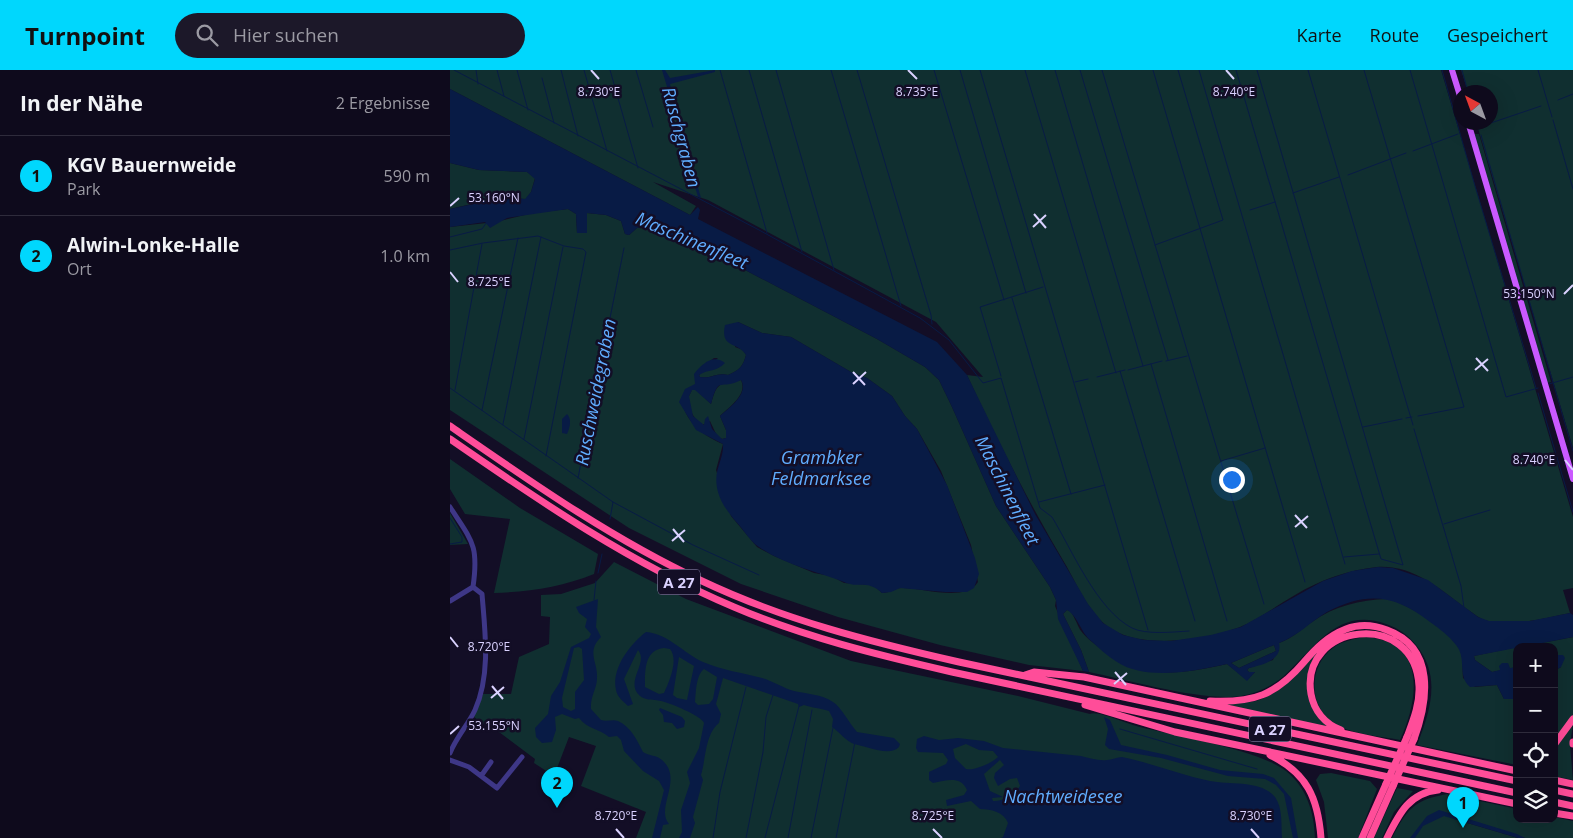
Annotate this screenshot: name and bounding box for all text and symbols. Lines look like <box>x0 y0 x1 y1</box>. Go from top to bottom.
search box <box>175 13 525 58</box>
text: Turnpoint <box>25 19 145 52</box>
icon: search <box>193 21 221 49</box>
text: Hier suchen <box>233 22 339 48</box>
text: Karte <box>1297 23 1342 47</box>
text: Route <box>1370 23 1419 47</box>
text: Gespeichert <box>1447 23 1548 47</box>
text: 8.730°E <box>578 83 620 100</box>
text: 8.735°E <box>896 83 938 100</box>
text: 8.740°E <box>1213 83 1255 100</box>
water label: Ruschgraben <box>657 84 707 190</box>
north arrow <box>1453 85 1498 130</box>
text: In der Nähe <box>20 89 143 117</box>
text: 2 Ergebnisse <box>336 92 430 114</box>
text: KGV Bauernweide <box>67 152 236 178</box>
text: 1 <box>31 165 41 187</box>
text: 590 m <box>384 165 430 187</box>
text: Park <box>67 178 100 200</box>
text: 53.160°N <box>468 189 520 206</box>
water label: Maschinenfleet <box>632 206 753 275</box>
text: Alwin-Lonke-Halle <box>67 232 240 258</box>
text: 2 <box>31 245 41 267</box>
text: 1.0 km <box>380 245 430 267</box>
text: Ort <box>67 258 92 280</box>
text: 8.725°E <box>468 273 510 290</box>
text: 53.150°N <box>1503 285 1555 302</box>
water label: Ruschweidegraben <box>569 317 621 467</box>
water label: Maschinenfleet <box>970 431 1046 550</box>
water label: Grambker Feldmarksee <box>771 445 871 490</box>
text: 8.740°E <box>1513 451 1555 468</box>
your location <box>1219 467 1245 493</box>
road number: A 27 <box>658 570 700 594</box>
text: 8.720°E <box>468 638 510 655</box>
map controls <box>1513 643 1558 823</box>
button: + <box>1513 643 1558 688</box>
button: − <box>1513 688 1558 733</box>
road number: A 27 <box>1249 716 1291 742</box>
text: 53.155°N <box>468 717 520 734</box>
button: locate <box>1513 733 1558 778</box>
pin: 2 <box>541 767 573 808</box>
button: layers <box>1513 778 1558 823</box>
water label: Nachtweidesee <box>1004 784 1122 808</box>
pin: 1 <box>1447 787 1479 828</box>
text: 8.720°E <box>595 807 637 824</box>
text: 8.725°E <box>912 807 954 824</box>
text: 8.730°E <box>1230 807 1272 824</box>

